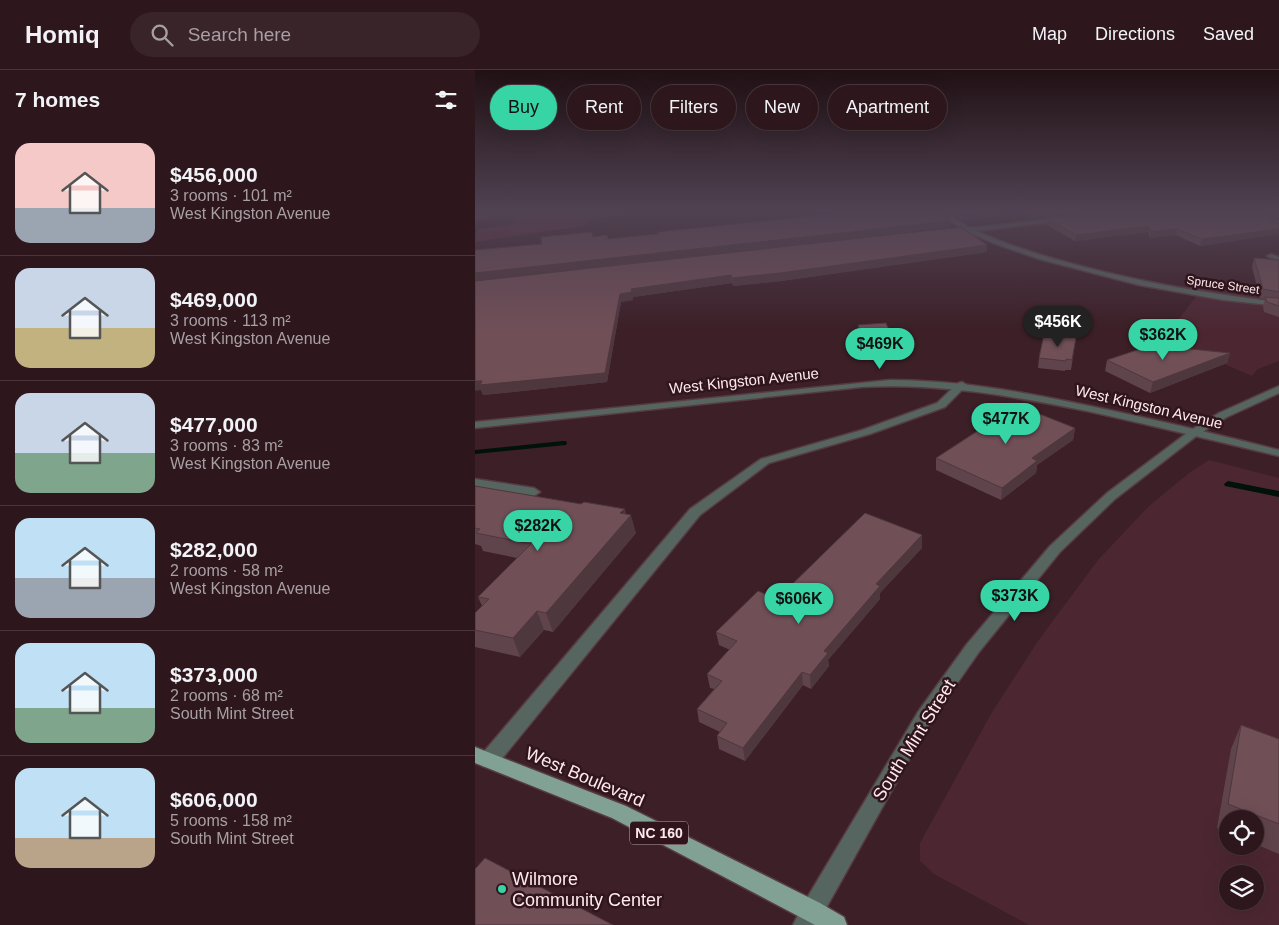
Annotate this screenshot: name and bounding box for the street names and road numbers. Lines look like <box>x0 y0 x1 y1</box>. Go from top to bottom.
street label: Spruce Street <box>1186 273 1261 297</box>
street label: West Kingston Avenue <box>668 364 820 397</box>
street label: West Kingston Avenue <box>1074 381 1224 432</box>
street label: South Mint Street <box>869 676 959 804</box>
street label: West Boulevard <box>523 743 647 811</box>
road number: NC 160 <box>630 821 688 844</box>

